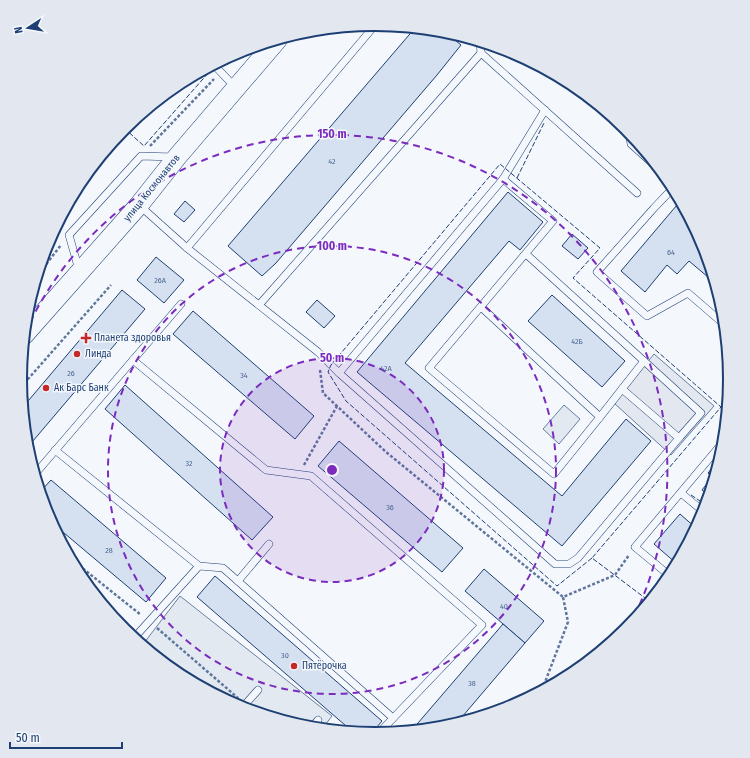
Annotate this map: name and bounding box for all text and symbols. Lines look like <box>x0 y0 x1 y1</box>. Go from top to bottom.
north arrow <box>8 8 48 48</box>
text: N <box>12 25 26 35</box>
text: 150 m <box>317 127 347 141</box>
street label: улица Космонавтов <box>121 152 183 224</box>
house number: 42 <box>328 157 336 166</box>
text: 100 m <box>317 239 347 253</box>
house number: 64 <box>667 248 675 257</box>
house number: 26А <box>154 276 167 285</box>
place label: Планета здоровья <box>94 332 171 344</box>
marker: Планета здоровья <box>81 333 91 343</box>
house number: 42Б <box>571 337 583 346</box>
place label: Линда <box>85 348 112 360</box>
marker: Линда <box>72 349 82 359</box>
text: 50 m <box>320 351 344 365</box>
house number: 42А <box>380 364 393 373</box>
house number: 26 <box>67 369 75 378</box>
house number: 34 <box>240 371 248 380</box>
place label: Ак Барс Банк <box>54 382 109 394</box>
marker: Ак Барс Банк <box>41 383 51 393</box>
house number: 32 <box>185 459 193 468</box>
centre of rings <box>325 463 339 477</box>
house number: 36 <box>386 503 394 512</box>
house number: 28 <box>105 546 113 555</box>
house number: 40 <box>500 602 508 611</box>
house number: 30 <box>281 651 289 660</box>
place label: Пятёрочка <box>302 660 347 672</box>
marker: Пятёрочка <box>289 661 299 671</box>
house number: 38 <box>468 679 476 688</box>
scale bar <box>10 724 122 750</box>
text: 50 m <box>16 731 40 745</box>

